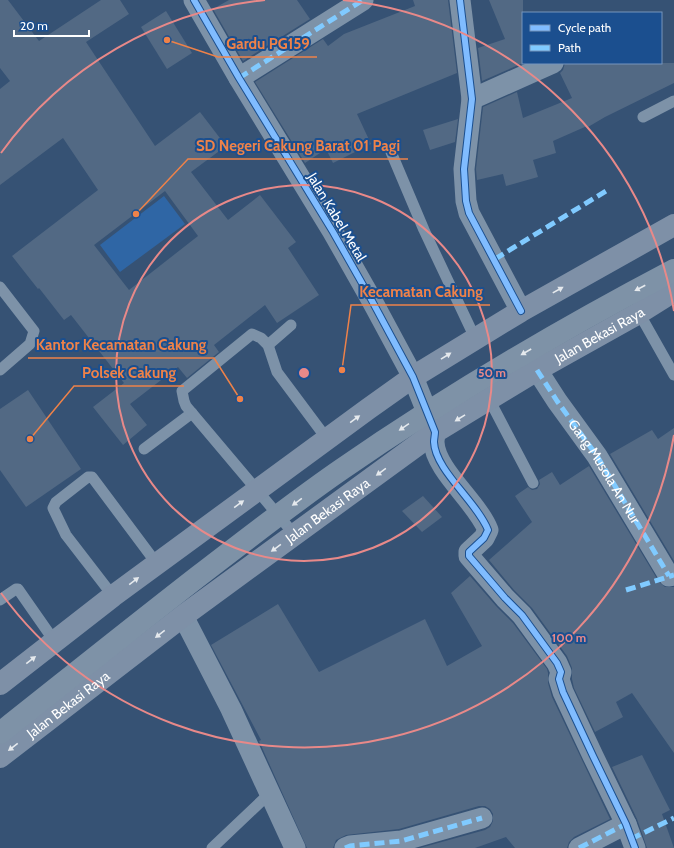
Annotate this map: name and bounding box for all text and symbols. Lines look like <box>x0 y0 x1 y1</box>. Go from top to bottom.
scale bar <box>14 12 89 38</box>
legend <box>522 12 662 64</box>
text: 20 m <box>20 18 48 33</box>
text: Cycle path <box>558 20 611 35</box>
callout: Gardu PG159 <box>218 30 317 57</box>
text: Gardu PG159 <box>226 35 310 53</box>
text: Path <box>558 40 581 55</box>
callout: SD Negeri Cakung Barat 01 Pagi <box>188 132 408 159</box>
text: SD Negeri Cakung Barat 01 Pagi <box>196 137 400 155</box>
street label: Jalan Kabel Metal <box>303 169 371 265</box>
callout: Kecamatan Cakung <box>351 278 490 305</box>
text: Kecamatan Cakung <box>359 283 483 301</box>
one-way arrow <box>634 285 645 291</box>
one-way arrow <box>552 287 564 294</box>
street label: Jalan Bekasi Raya <box>551 303 648 368</box>
callout: Kantor Kecamatan Cakung <box>28 331 214 358</box>
text: Kantor Kecamatan Cakung <box>36 336 207 354</box>
one-way arrow <box>520 348 532 355</box>
one-way arrow <box>441 352 451 360</box>
callout: Polsek Cakung <box>74 359 184 386</box>
text: Polsek Cakung <box>82 364 176 382</box>
text: 50 m <box>478 365 506 380</box>
centre of rings <box>297 366 311 380</box>
one-way arrow <box>349 414 360 423</box>
one-way arrow <box>454 414 466 421</box>
street label: Gang Musola An Nur <box>564 416 645 527</box>
one-way arrow <box>398 423 409 431</box>
one-way arrow <box>376 467 386 475</box>
street label: Jalan Bekasi Raya <box>281 473 374 548</box>
one-way arrow <box>292 497 302 505</box>
one-way arrow <box>233 500 244 508</box>
one-way arrow <box>270 544 281 552</box>
one-way arrow <box>129 577 139 585</box>
one-way arrow <box>155 629 166 638</box>
text: 100 m <box>552 630 586 645</box>
one-way arrow <box>25 656 36 665</box>
street label: Jalan Bekasi Raya <box>22 667 113 743</box>
one-way arrow <box>7 743 18 751</box>

